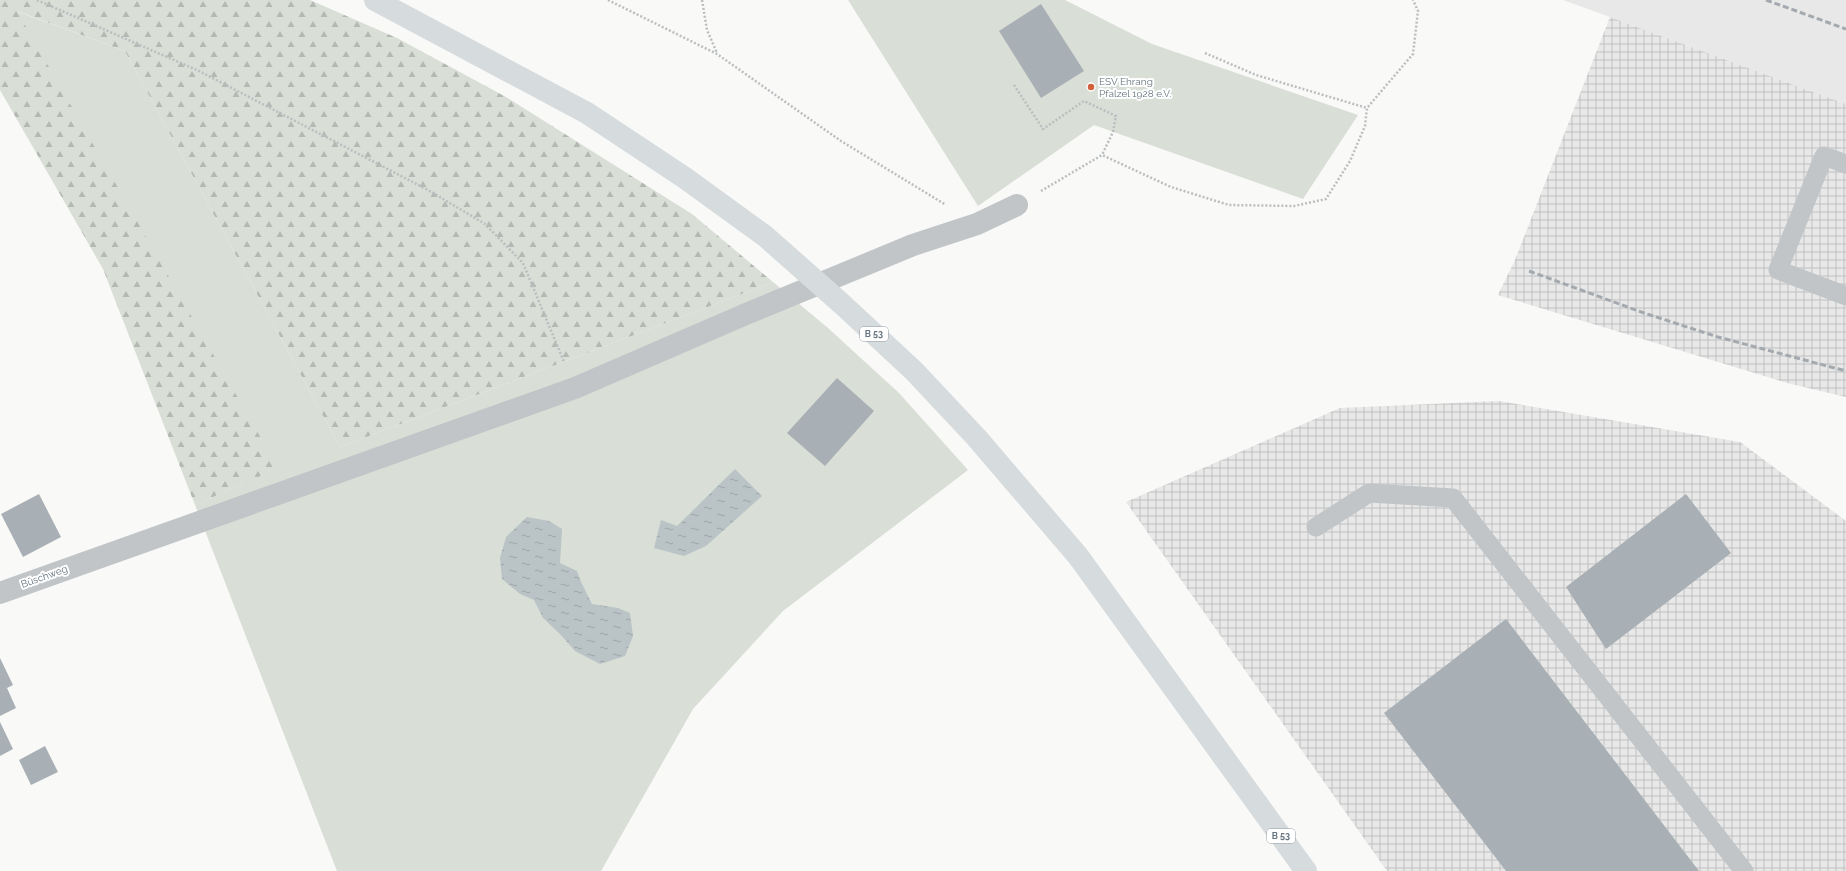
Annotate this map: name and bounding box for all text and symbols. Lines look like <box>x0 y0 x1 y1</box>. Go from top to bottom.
place label: ESV Ehrang Pfalzel 1928 e.V. <box>1099 76 1171 99</box>
marker: ESV Ehrang Pfalzel 1928 e.V. <box>1086 82 1096 92</box>
road number: B 53 <box>860 327 888 341</box>
street label: Büschweg <box>19 563 69 590</box>
road number: B 53 <box>1267 829 1295 843</box>

